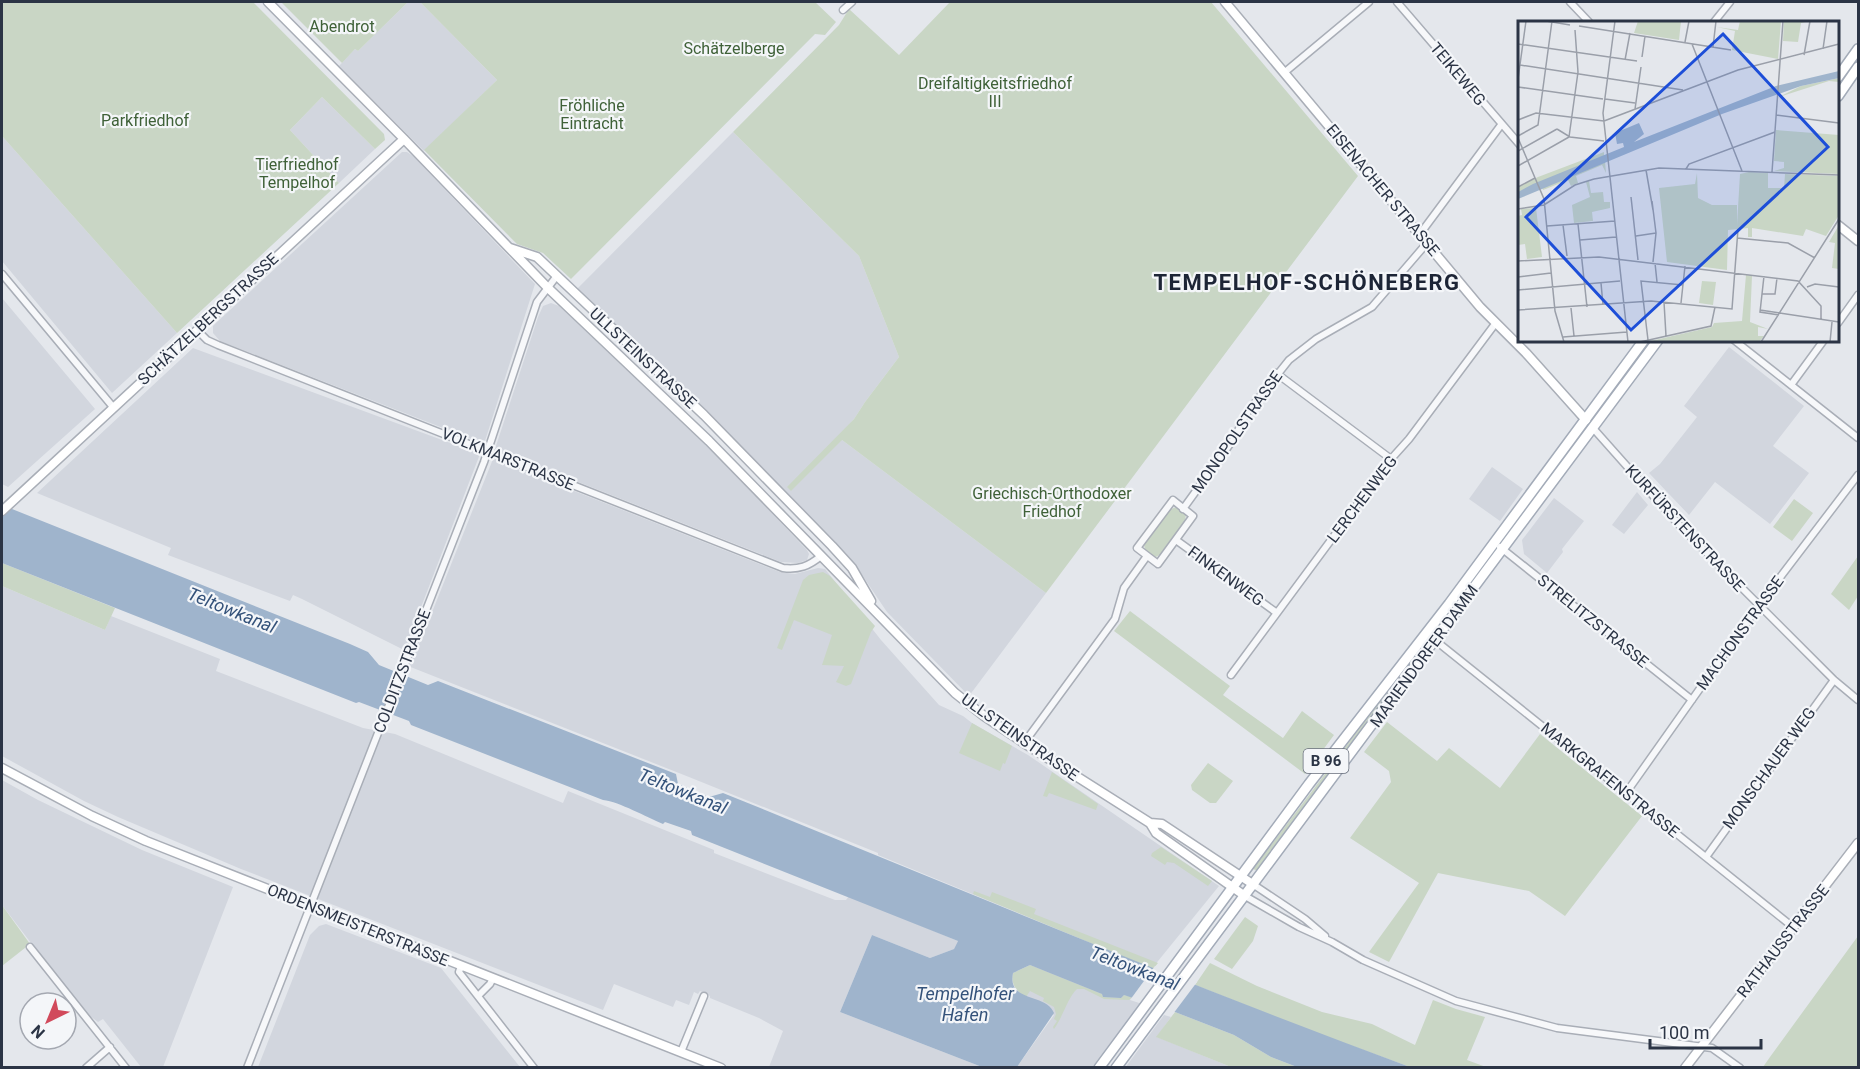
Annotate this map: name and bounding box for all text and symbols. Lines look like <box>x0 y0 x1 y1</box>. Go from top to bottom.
park label: Abendrot <box>309 17 375 36</box>
inset map <box>1518 21 1839 342</box>
park label: Schätzelberge <box>683 39 785 58</box>
street label: TEIKEWEG <box>1426 39 1490 109</box>
park label: Dreifaltigkeitsfriedhof III <box>918 74 1072 111</box>
park label: Fröhliche Eintracht <box>559 96 625 133</box>
park label: Parkfriedhof <box>101 111 190 130</box>
street label: EISENACHER STRASSE <box>1322 120 1444 260</box>
park label: Tierfriedhof Tempelhof <box>255 155 339 192</box>
street label: SCHÄTZELBERGSTRASSE <box>134 249 282 389</box>
district label: TEMPELHOF-SCHÖNEBERG <box>1153 270 1461 295</box>
street label: ULLSTEINSTRASSE <box>586 304 700 412</box>
street label: MONOPOLSTRASSE <box>1188 367 1286 497</box>
street label: VOLKMARSTRASSE <box>439 424 577 494</box>
street label: LERCHENWEG <box>1323 452 1401 546</box>
street label: KURFÜRSTENSTRASSE <box>1621 461 1749 595</box>
park label: Griechisch-Orthodoxer Friedhof <box>972 484 1132 521</box>
street label: FINKENWEG <box>1184 542 1268 610</box>
street label: STRELITZSTRASSE <box>1534 570 1652 672</box>
street label: MACHONSTRASSE <box>1692 572 1788 694</box>
street label: MARIENDORFER DAMM <box>1366 581 1482 731</box>
water label: Teltowkanal <box>185 583 280 638</box>
street label: COLDITZSTRASSE <box>370 606 434 736</box>
street label: ULLSTEINSTRASSE <box>958 689 1082 785</box>
street label: MONSCHAUER WEG <box>1719 703 1819 833</box>
street label: MARKGRAFENSTRASSE <box>1537 718 1683 842</box>
road number: B 96 <box>1304 749 1348 773</box>
water label: Teltowkanal <box>636 764 731 819</box>
street label: ORDENSMEISTERSTRASSE <box>264 880 452 970</box>
street label: RATHAUSSTRASSE <box>1733 881 1833 1001</box>
water label: Teltowkanal <box>1088 941 1183 995</box>
water label: Tempelhofer Hafen <box>916 983 1015 1025</box>
north arrow <box>18 991 78 1051</box>
scale bar <box>1650 1012 1761 1050</box>
text: N <box>28 1021 49 1042</box>
text: 100 m <box>1659 1022 1710 1043</box>

